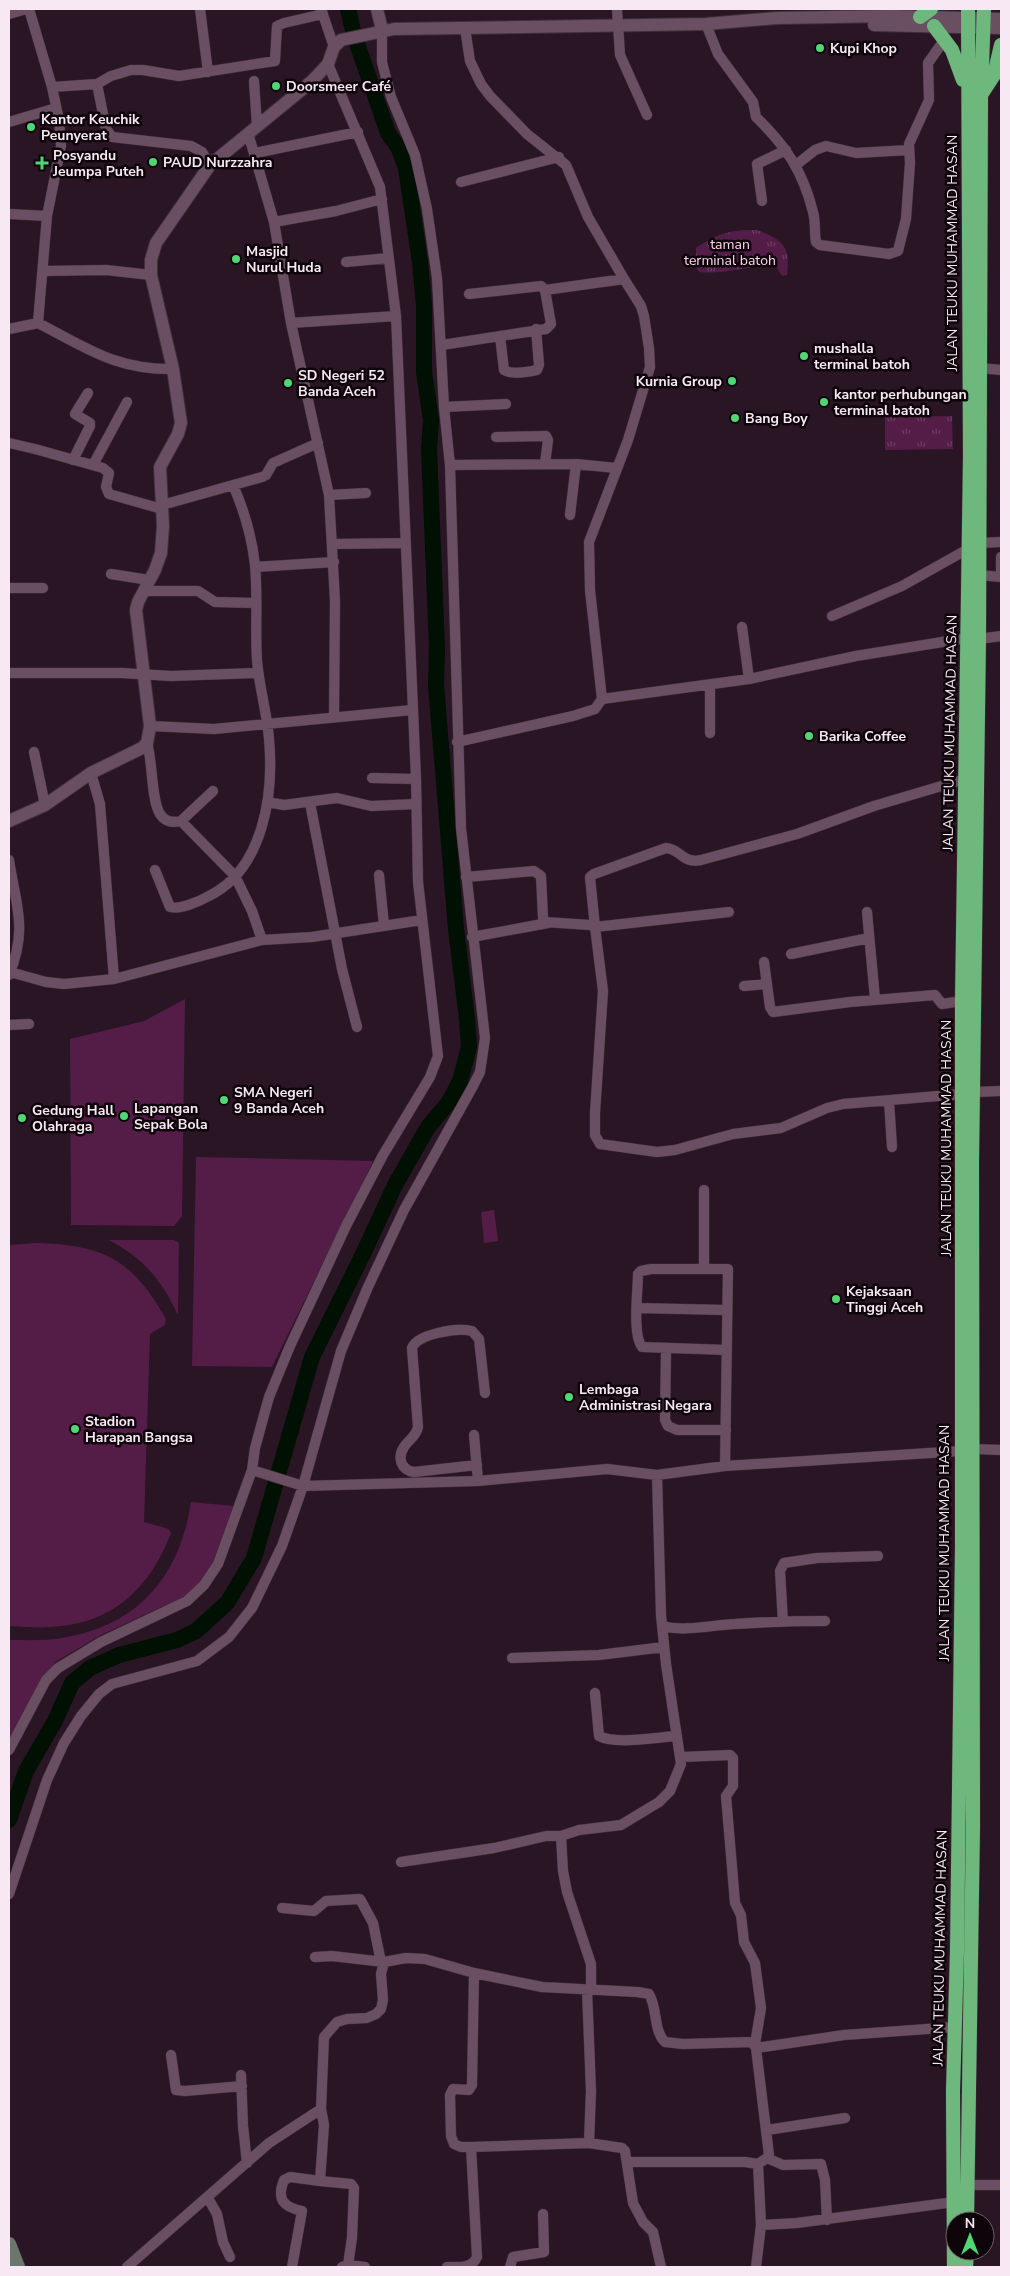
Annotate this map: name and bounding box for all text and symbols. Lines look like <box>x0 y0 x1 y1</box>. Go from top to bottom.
place label: Kupi Khop <box>830 39 897 58</box>
marker: Kupi Khop <box>814 42 826 54</box>
place label: Doorsmeer Café <box>286 77 392 96</box>
marker: Doorsmeer Café <box>270 80 282 92</box>
place label: Kantor Keuchik Peunyerat <box>41 110 140 145</box>
marker: Kantor Keuchik Peunyerat <box>25 121 37 133</box>
street label: JALAN TEUKU MUHAMMAD HASAN <box>943 135 962 372</box>
place label: Posyandu Jeumpa Puteh <box>52 146 144 181</box>
place label: PAUD Nurzzahra <box>163 153 273 172</box>
marker: Posyandu Jeumpa Puteh <box>35 156 49 170</box>
marker: PAUD Nurzzahra <box>147 156 159 168</box>
park label: taman terminal batoh <box>684 235 776 270</box>
place label: Masjid Nurul Huda <box>246 242 321 277</box>
marker: Masjid Nurul Huda <box>230 253 242 265</box>
place label: mushalla terminal batoh <box>814 339 910 374</box>
marker: mushalla terminal batoh <box>798 350 810 362</box>
place label: SD Negeri 52 Banda Aceh <box>298 366 385 401</box>
place label: Kurnia Group <box>636 372 722 391</box>
marker: Kurnia Group <box>726 375 738 387</box>
marker: SD Negeri 52 Banda Aceh <box>282 377 294 389</box>
place label: kantor perhubungan terminal batoh <box>834 385 967 420</box>
marker: kantor perhubungan terminal batoh <box>818 396 830 408</box>
place label: Bang Boy <box>745 409 808 428</box>
marker: Bang Boy <box>729 412 741 424</box>
street label: JALAN TEUKU MUHAMMAD HASAN <box>938 615 962 852</box>
place label: Barika Coffee <box>819 727 907 746</box>
marker: Barika Coffee <box>803 730 815 742</box>
street label: JALAN TEUKU MUHAMMAD HASAN <box>937 1020 956 1257</box>
place label: SMA Negeri 9 Banda Aceh <box>234 1083 324 1118</box>
marker: SMA Negeri 9 Banda Aceh <box>218 1094 230 1106</box>
place label: Lapangan Sepak Bola <box>134 1099 208 1134</box>
place label: Gedung Hall Olahraga <box>32 1101 115 1136</box>
marker: Lapangan Sepak Bola <box>118 1110 130 1122</box>
marker: Gedung Hall Olahraga <box>16 1112 28 1124</box>
place label: Kejaksaan Tinggi Aceh <box>846 1282 923 1317</box>
marker: Kejaksaan Tinggi Aceh <box>830 1293 842 1305</box>
place label: Lembaga Administrasi Negara <box>579 1380 712 1415</box>
marker: Lembaga Administrasi Negara <box>563 1391 575 1403</box>
place label: Stadion Harapan Bangsa <box>85 1412 193 1447</box>
marker: Stadion Harapan Bangsa <box>69 1423 81 1435</box>
street label: JALAN TEUKU MUHAMMAD HASAN <box>935 1425 954 1662</box>
street label: JALAN TEUKU MUHAMMAD HASAN <box>928 1830 952 2067</box>
north arrow <box>945 2211 995 2261</box>
text: N <box>965 2214 975 2233</box>

